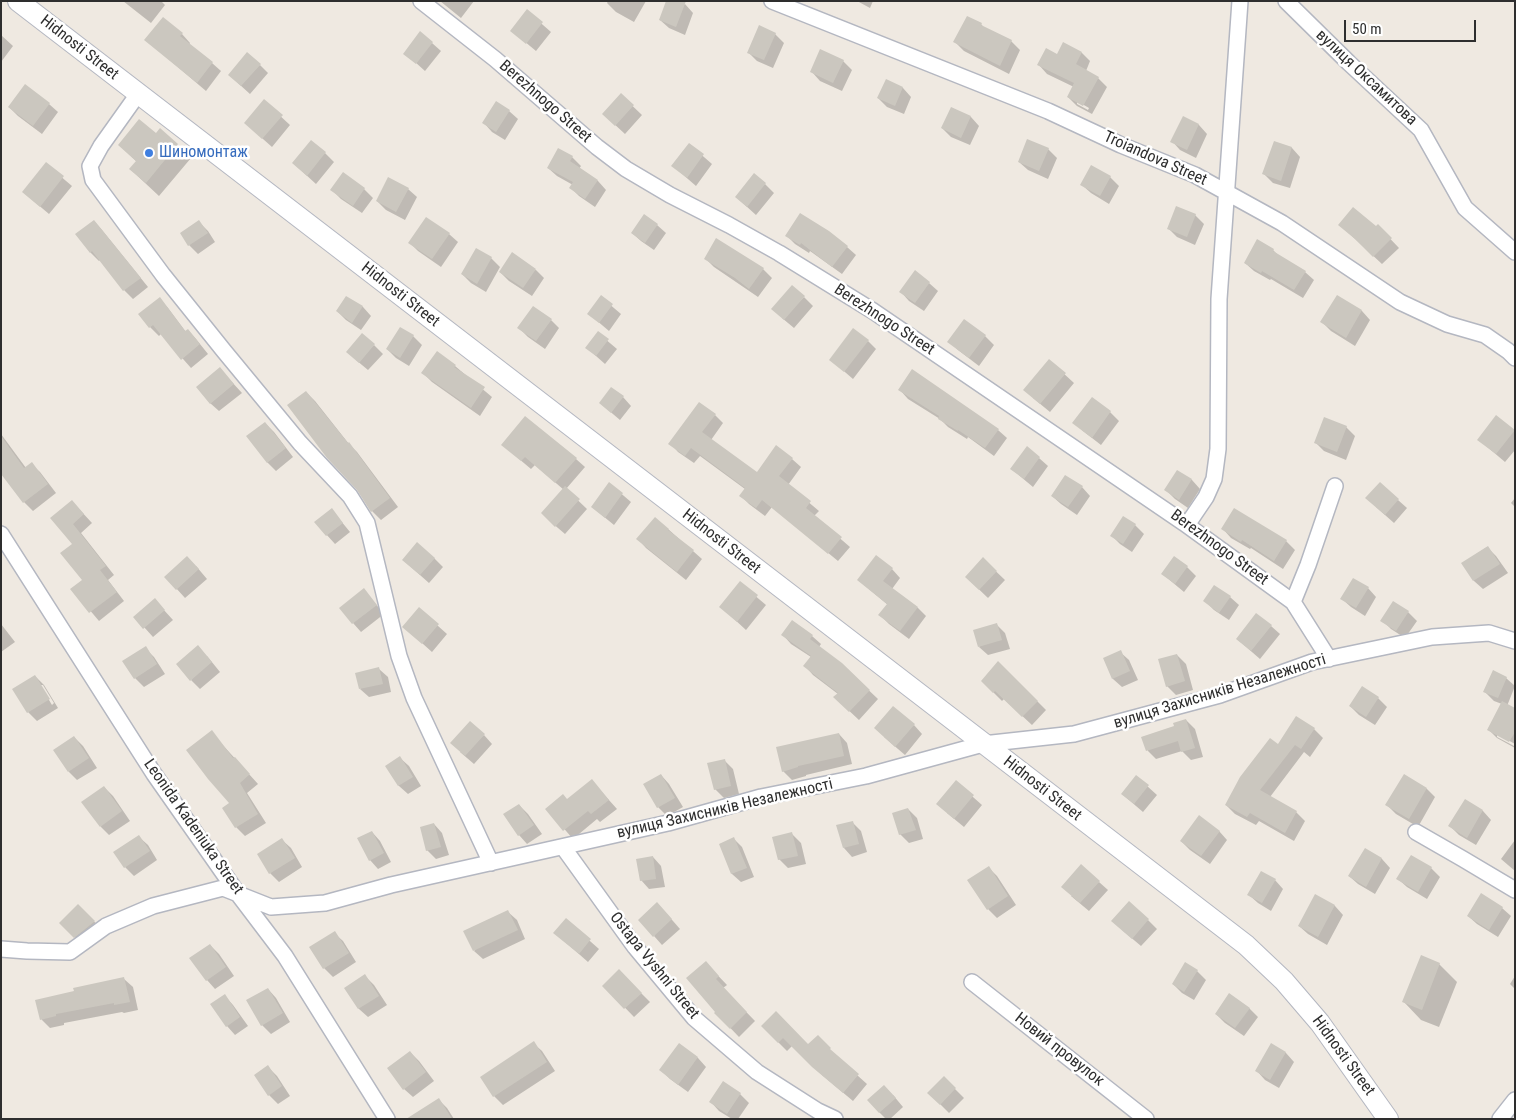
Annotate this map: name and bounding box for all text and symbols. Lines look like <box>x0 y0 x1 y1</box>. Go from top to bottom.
scale bar <box>1346 10 1478 42</box>
street label: Hidnosti Street <box>36 11 122 85</box>
text: 50 m <box>1352 20 1382 38</box>
street label: вулиця Оксамитова <box>1311 26 1421 130</box>
street label: Berezhnogo Street <box>495 57 595 147</box>
street label: Troiandova Street <box>1100 128 1210 190</box>
place label: Шиномонтаж <box>159 143 248 163</box>
marker: Шиномонтаж <box>143 147 155 159</box>
street label: Hidnosti Street <box>357 258 443 332</box>
street label: Berezhnogo Street <box>830 280 938 360</box>
street label: Hidnosti Street <box>678 505 764 579</box>
street label: Berezhnogo Street <box>1166 506 1272 590</box>
street label: вулиця Захисників Незалежності <box>1112 651 1328 733</box>
street label: Hidnosti Street <box>999 752 1085 826</box>
street label: Leonida Kadeniuka Street <box>139 756 247 898</box>
street label: вулиця Захисників Незалежності <box>615 775 835 843</box>
street label: Ostapa Vyshni Street <box>605 909 703 1023</box>
street label: Новий провулок <box>1010 1009 1108 1091</box>
street label: Hidnosti Street <box>1308 1012 1378 1100</box>

